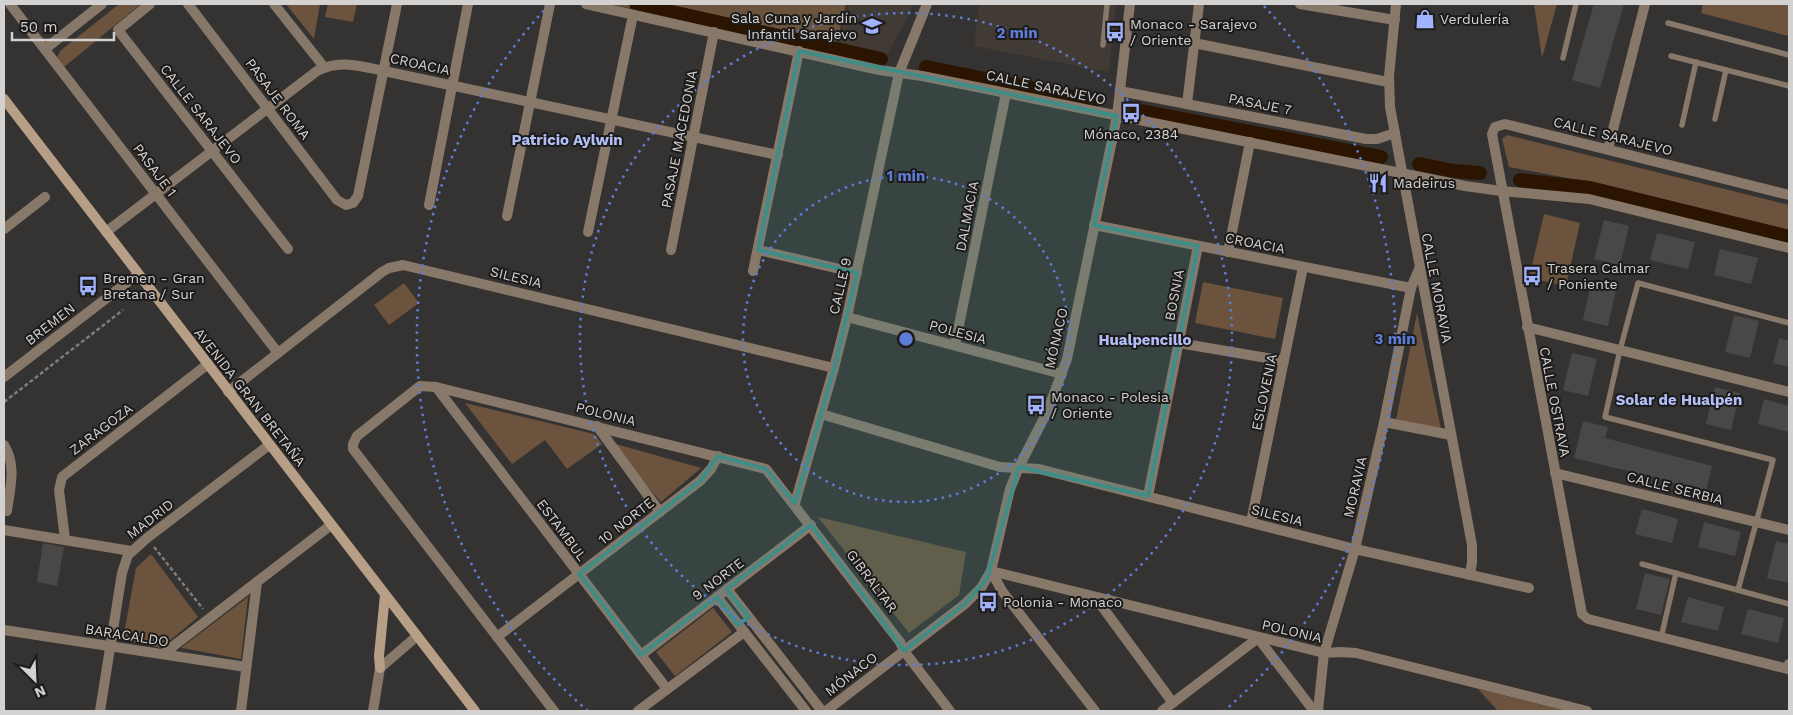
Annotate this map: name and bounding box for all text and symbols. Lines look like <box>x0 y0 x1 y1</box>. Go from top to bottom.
shop icon: Verdulería <box>1414 8 1436 30</box>
scale bar <box>12 10 115 42</box>
place label: Sala Cuna y Jardín Infantil Sarajevo <box>731 10 857 42</box>
place label: Verdulería <box>1440 11 1509 27</box>
school or university icon: Sala Cuna y Jardín Infantil Sarajevo <box>861 15 883 37</box>
place label: Monaco - Sarajevo / Oriente <box>1130 16 1257 48</box>
text: 50 m <box>20 18 57 36</box>
bus stop icon: Monaco - Sarajevo / Oriente <box>1104 21 1126 43</box>
text: 2 min <box>996 24 1038 42</box>
street label: CROACIA <box>389 50 451 78</box>
street label: PASAJE ROMA <box>242 55 314 143</box>
street label: CALLE SARAJEVO <box>157 61 245 167</box>
street label: CALLE SARAJEVO <box>985 66 1107 108</box>
street label: PASAJE MACEDONIA <box>658 69 700 209</box>
street label: PASAJE 7 <box>1227 90 1293 118</box>
bus stop icon: Mónaco, 2384 <box>1120 102 1142 124</box>
street label: CALLE SARAJEVO <box>1552 113 1674 159</box>
place label: Mónaco, 2384 <box>1084 126 1178 142</box>
district label: Patricio Aylwin <box>511 131 623 149</box>
street label: PASAJE 1 <box>130 140 180 200</box>
text: 1 min <box>887 167 925 185</box>
restaurant icon: Madeirus <box>1367 172 1389 194</box>
place label: Madeirus <box>1393 175 1455 191</box>
street label: DALMACIA <box>952 179 982 253</box>
street label: CROACIA <box>1224 229 1286 257</box>
street label: CALLE MORAVIA <box>1418 232 1456 344</box>
street label: CALLE 9 <box>826 256 854 316</box>
place label: Trasera Calmar / Poniente <box>1547 260 1650 292</box>
street label: SILESIA <box>488 263 544 291</box>
bus stop icon: Trasera Calmar / Poniente <box>1521 265 1543 287</box>
street label: BOSNIA <box>1161 268 1187 322</box>
place label: Bremen - Gran Bretana / Sur <box>103 270 205 302</box>
bus stop icon: Bremen - Gran Bretana / Sur <box>77 275 99 297</box>
street label: BREMEN <box>22 300 78 348</box>
street label: MÓNACO <box>1041 306 1071 370</box>
street label: POLESIA <box>928 317 988 347</box>
street label: AVENIDA GRAN BRETAÑA <box>191 325 309 469</box>
centre of rings <box>897 330 915 348</box>
text: 3 min <box>1375 330 1415 348</box>
district label: Hualpencillo <box>1098 331 1192 349</box>
street label: CALLE OSTRAVA <box>1536 346 1574 458</box>
street label: ESLOVENIA <box>1248 352 1280 432</box>
place label: Monaco - Polesia / Oriente <box>1051 389 1169 421</box>
district label: Solar de Hualpén <box>1616 391 1742 409</box>
bus stop icon: Monaco - Polesia / Oriente <box>1025 394 1047 416</box>
street label: POLONIA <box>574 399 638 429</box>
street label: ZARAGOZA <box>66 400 136 458</box>
street label: MORAVIA <box>1340 455 1370 519</box>
street label: CALLE SERBIA <box>1625 468 1725 508</box>
street label: 10 NORTE <box>595 494 657 548</box>
street label: MADRID <box>123 496 177 542</box>
street label: ESTAMBUL <box>534 496 590 564</box>
street label: SILESIA <box>1249 501 1305 529</box>
street label: GIBRALTAR <box>843 547 901 615</box>
street label: 9 NORTE <box>689 554 747 604</box>
bus stop icon: Polonia - Monaco <box>977 591 999 613</box>
place label: Polonia - Monaco <box>1003 594 1122 610</box>
street label: POLONIA <box>1260 616 1324 646</box>
street label: BARACALDO <box>84 621 170 649</box>
street label: MÓNACO <box>822 649 880 699</box>
north arrow <box>10 655 60 705</box>
text: N <box>32 682 48 701</box>

